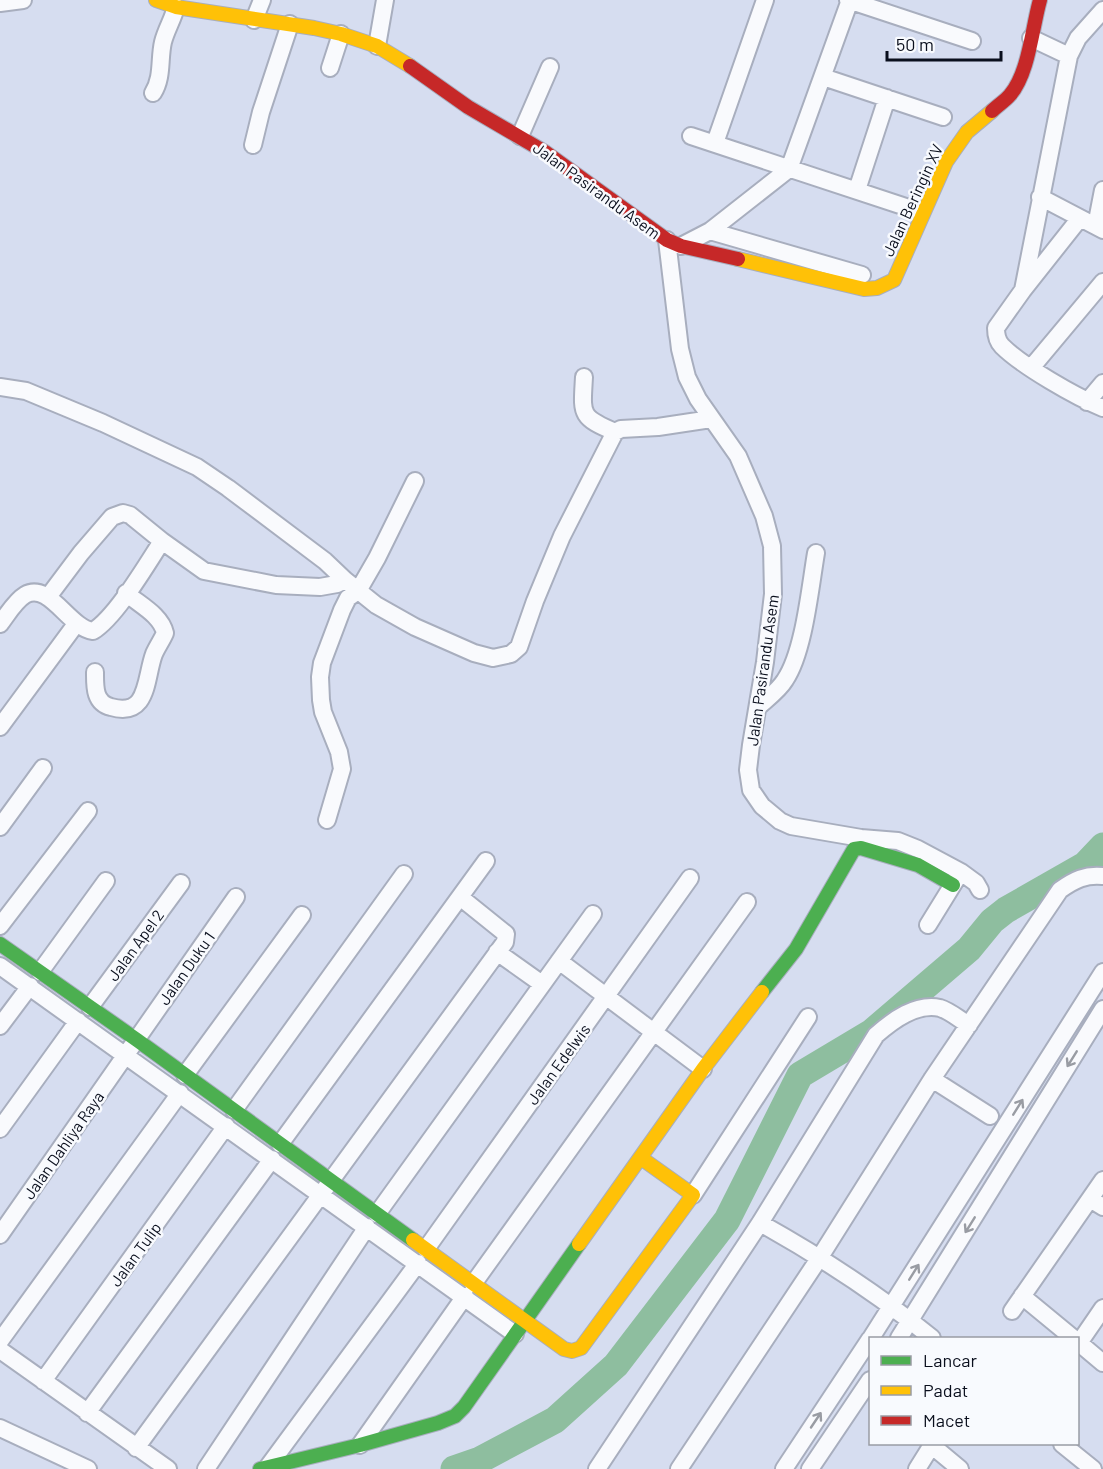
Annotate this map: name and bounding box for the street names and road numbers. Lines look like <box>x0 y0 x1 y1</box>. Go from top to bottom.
street label: Jalan Pasirandu Asem <box>530 137 664 243</box>
street label: Jalan Beringin XV <box>878 141 946 259</box>
street label: Jalan Pasirandu Asem <box>742 593 782 747</box>
street label: Jalan Apel 2 <box>103 906 167 984</box>
street label: Jalan Duku 1 <box>154 928 218 1008</box>
street label: Jalan Edelwis <box>522 1020 594 1108</box>
street label: Jalan Dahliya Raya <box>19 1087 107 1203</box>
street label: Jalan Tulip <box>105 1218 165 1290</box>

